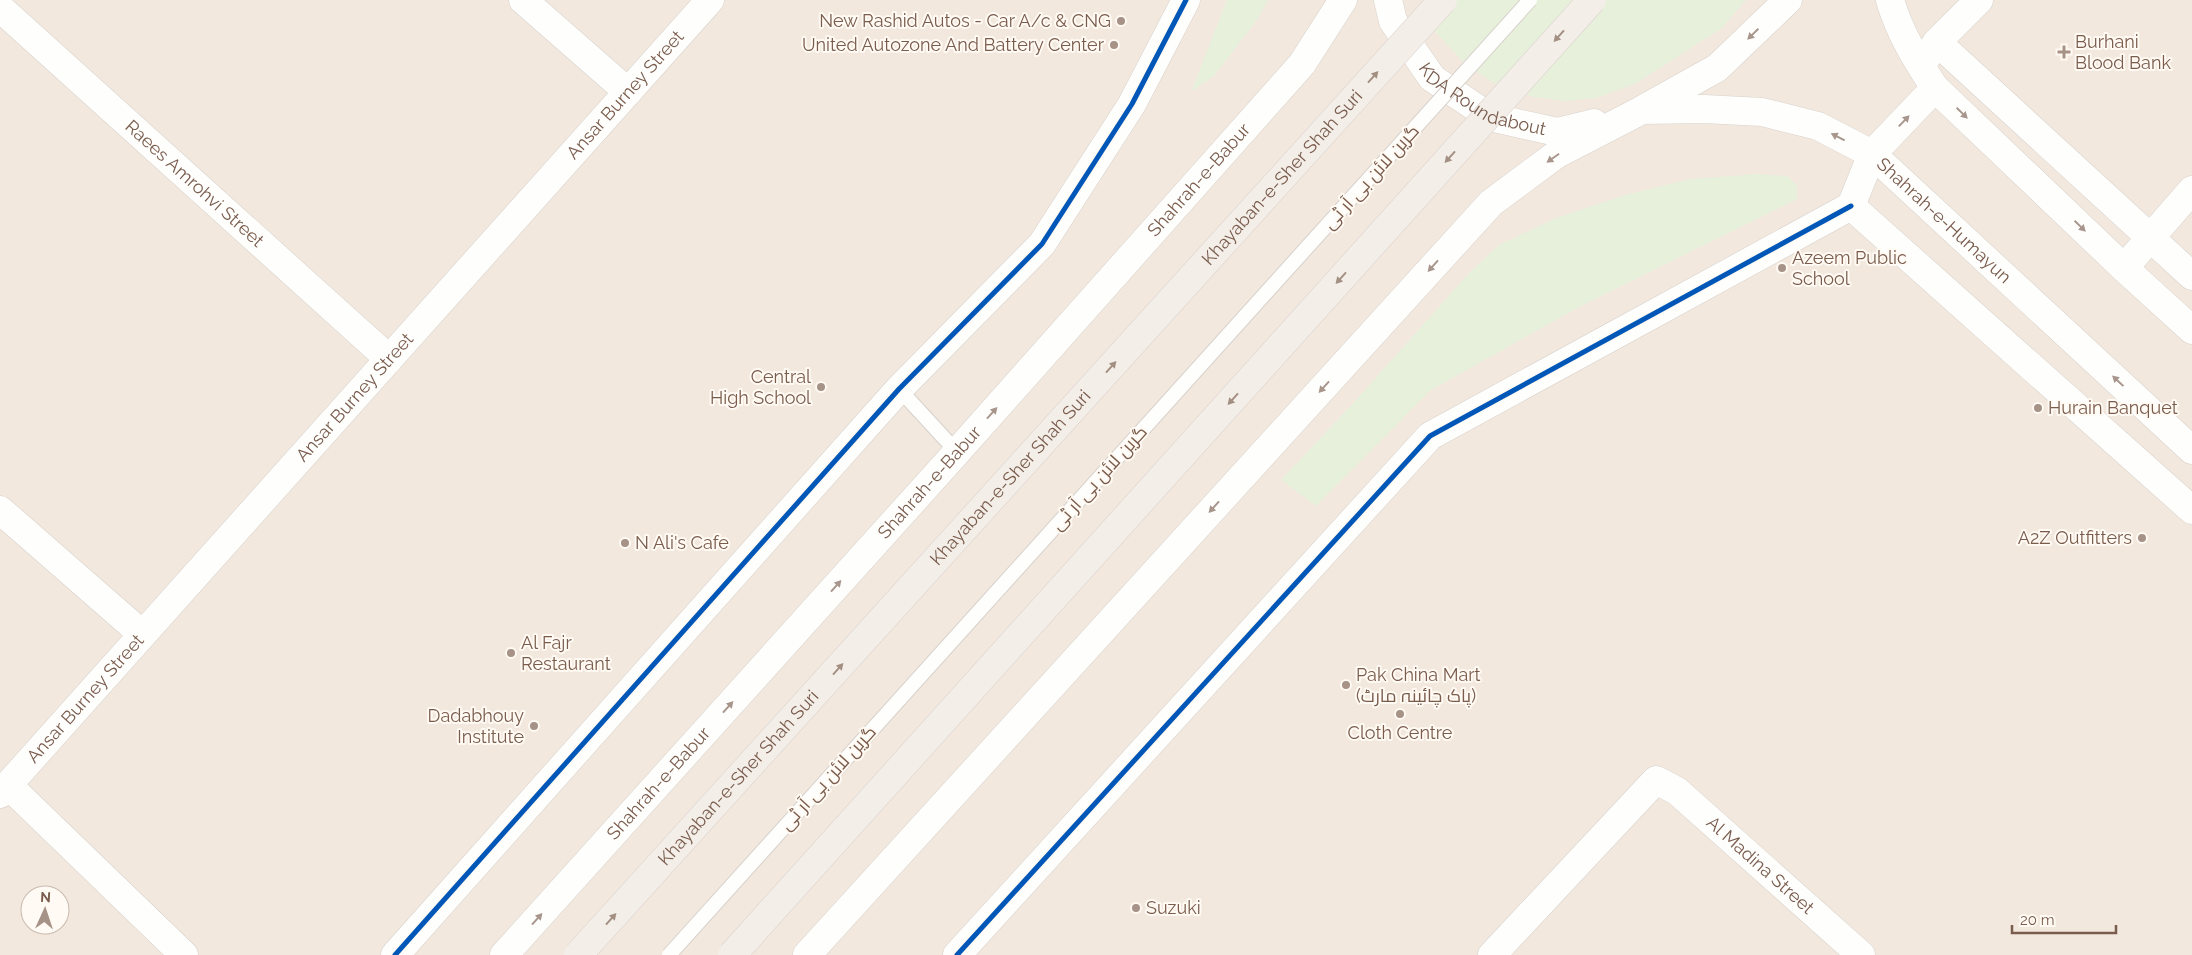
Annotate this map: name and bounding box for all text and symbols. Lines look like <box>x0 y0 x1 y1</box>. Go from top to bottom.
place label: New Rashid Autos - Car A/c & CNG <box>819 10 1111 31</box>
marker: New Rashid Autos - Car A/c & CNG <box>1115 15 1127 27</box>
street label: Ansar Burney Street <box>562 26 688 163</box>
one-way arrow <box>1747 28 1759 40</box>
one-way arrow <box>1553 30 1565 42</box>
place label: Burhani Blood Bank <box>2075 31 2171 73</box>
place label: United Autozone And Battery Center <box>802 34 1105 55</box>
marker: United Autozone And Battery Center <box>1108 39 1120 51</box>
marker: Burhani Blood Bank <box>2057 45 2071 59</box>
street label: KDA Roundabout <box>1415 58 1548 139</box>
one-way arrow <box>1367 72 1379 84</box>
street label: Khayaban-e-Sher Shah Suri <box>1197 85 1366 269</box>
one-way arrow <box>1956 107 1968 119</box>
street label: Raees Amrohvi Street <box>121 115 268 251</box>
one-way arrow <box>1898 115 1910 127</box>
street label: Shahrah-e-Babur <box>1143 118 1255 240</box>
street label: گرین لائن بی آر ٹی <box>1318 120 1424 234</box>
one-way arrow <box>1831 132 1846 141</box>
one-way arrow <box>1445 151 1456 163</box>
one-way arrow <box>1546 153 1560 163</box>
street label: Shahrah-e-Humayun <box>1873 153 2016 287</box>
one-way arrow <box>2073 220 2085 232</box>
place label: Azeem Public School <box>1792 247 1907 289</box>
one-way arrow <box>1427 260 1439 272</box>
marker: Azeem Public School <box>1776 262 1788 274</box>
one-way arrow <box>1336 271 1347 284</box>
street label: Ansar Burney Street <box>291 328 417 466</box>
one-way arrow <box>1105 361 1117 373</box>
place label: Central High School <box>710 366 811 408</box>
one-way arrow <box>2112 375 2124 387</box>
one-way arrow <box>1318 380 1330 392</box>
marker: Central High School <box>815 381 827 393</box>
street label: Khayaban-e-Sher Shah Suri <box>925 385 1095 569</box>
one-way arrow <box>1227 392 1239 404</box>
place label: Hurain Banquet <box>2048 397 2178 418</box>
marker: Hurain Banquet <box>2032 402 2044 414</box>
one-way arrow <box>986 408 998 420</box>
street label: Shahrah-e-Babur <box>873 421 986 543</box>
street label: گرین لائن بی آر ٹی <box>1046 421 1152 535</box>
one-way arrow <box>1209 500 1220 513</box>
place label: A2Z Outfitters <box>2018 527 2132 548</box>
place label: N Ali's Cafe <box>635 532 729 553</box>
marker: A2Z Outfitters <box>2136 532 2148 544</box>
marker: N Ali's Cafe <box>619 537 631 549</box>
one-way arrow <box>831 580 842 593</box>
street label: Ansar Burney Street <box>22 630 148 767</box>
place label: Al Fajr Restaurant <box>521 632 611 674</box>
marker: Al Fajr Restaurant <box>505 647 517 659</box>
one-way arrow <box>832 662 843 675</box>
place label: Pak China Mart (پاک چائینہ مارٹ) <box>1356 664 1481 708</box>
marker: Pak China Mart (پاک چائینہ مارٹ) <box>1340 679 1352 691</box>
street label: Khayaban-e-Sher Shah Suri <box>653 686 823 869</box>
one-way arrow <box>722 700 733 713</box>
place label: Dadabhouy Institute <box>428 705 524 747</box>
marker: Cloth Centre <box>1394 708 1406 720</box>
marker: Dadabhouy Institute <box>528 720 540 732</box>
street label: گرین لائن بی آر ٹی <box>775 721 881 835</box>
street label: Shahrah-e-Babur <box>602 722 715 844</box>
place label: Cloth Centre <box>1348 722 1453 743</box>
street label: Al Madina Street <box>1703 811 1819 918</box>
north arrow <box>20 885 70 935</box>
text: N <box>40 889 51 905</box>
place label: Suzuki <box>1146 897 1201 918</box>
marker: Suzuki <box>1130 902 1142 914</box>
scale bar <box>2012 902 2116 934</box>
text: 20 m <box>2020 911 2055 929</box>
one-way arrow <box>531 913 543 925</box>
one-way arrow <box>605 913 617 925</box>

